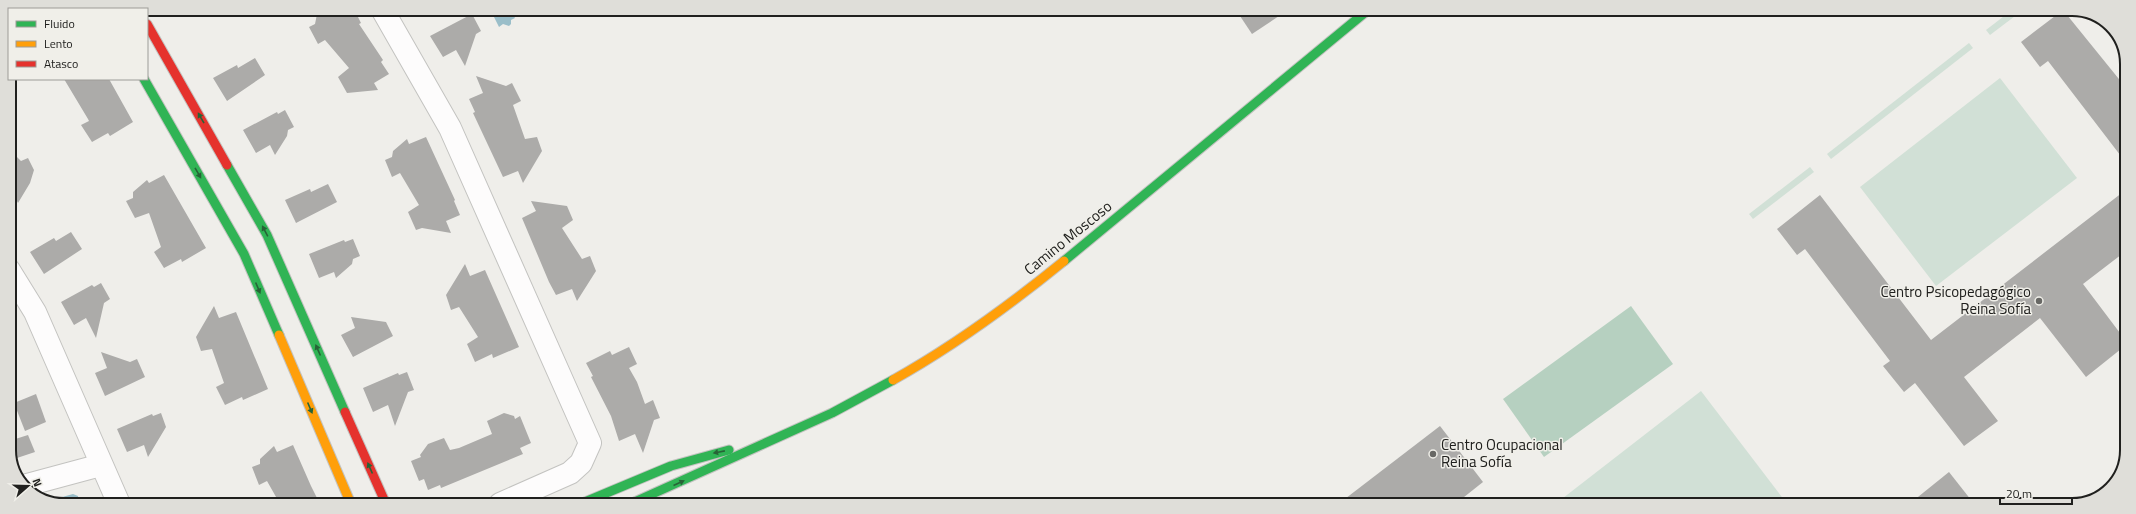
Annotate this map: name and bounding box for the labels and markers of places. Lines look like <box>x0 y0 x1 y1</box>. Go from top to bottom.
place label: Centro Psicopedagógico Reina Sofía <box>1880 280 2031 320</box>
marker: Centro Psicopedagógico Reina Sofía <box>2034 296 2044 306</box>
place label: Centro Ocupacional Reina Sofía <box>1441 433 1563 473</box>
marker: Centro Ocupacional Reina Sofía <box>1428 449 1438 459</box>

